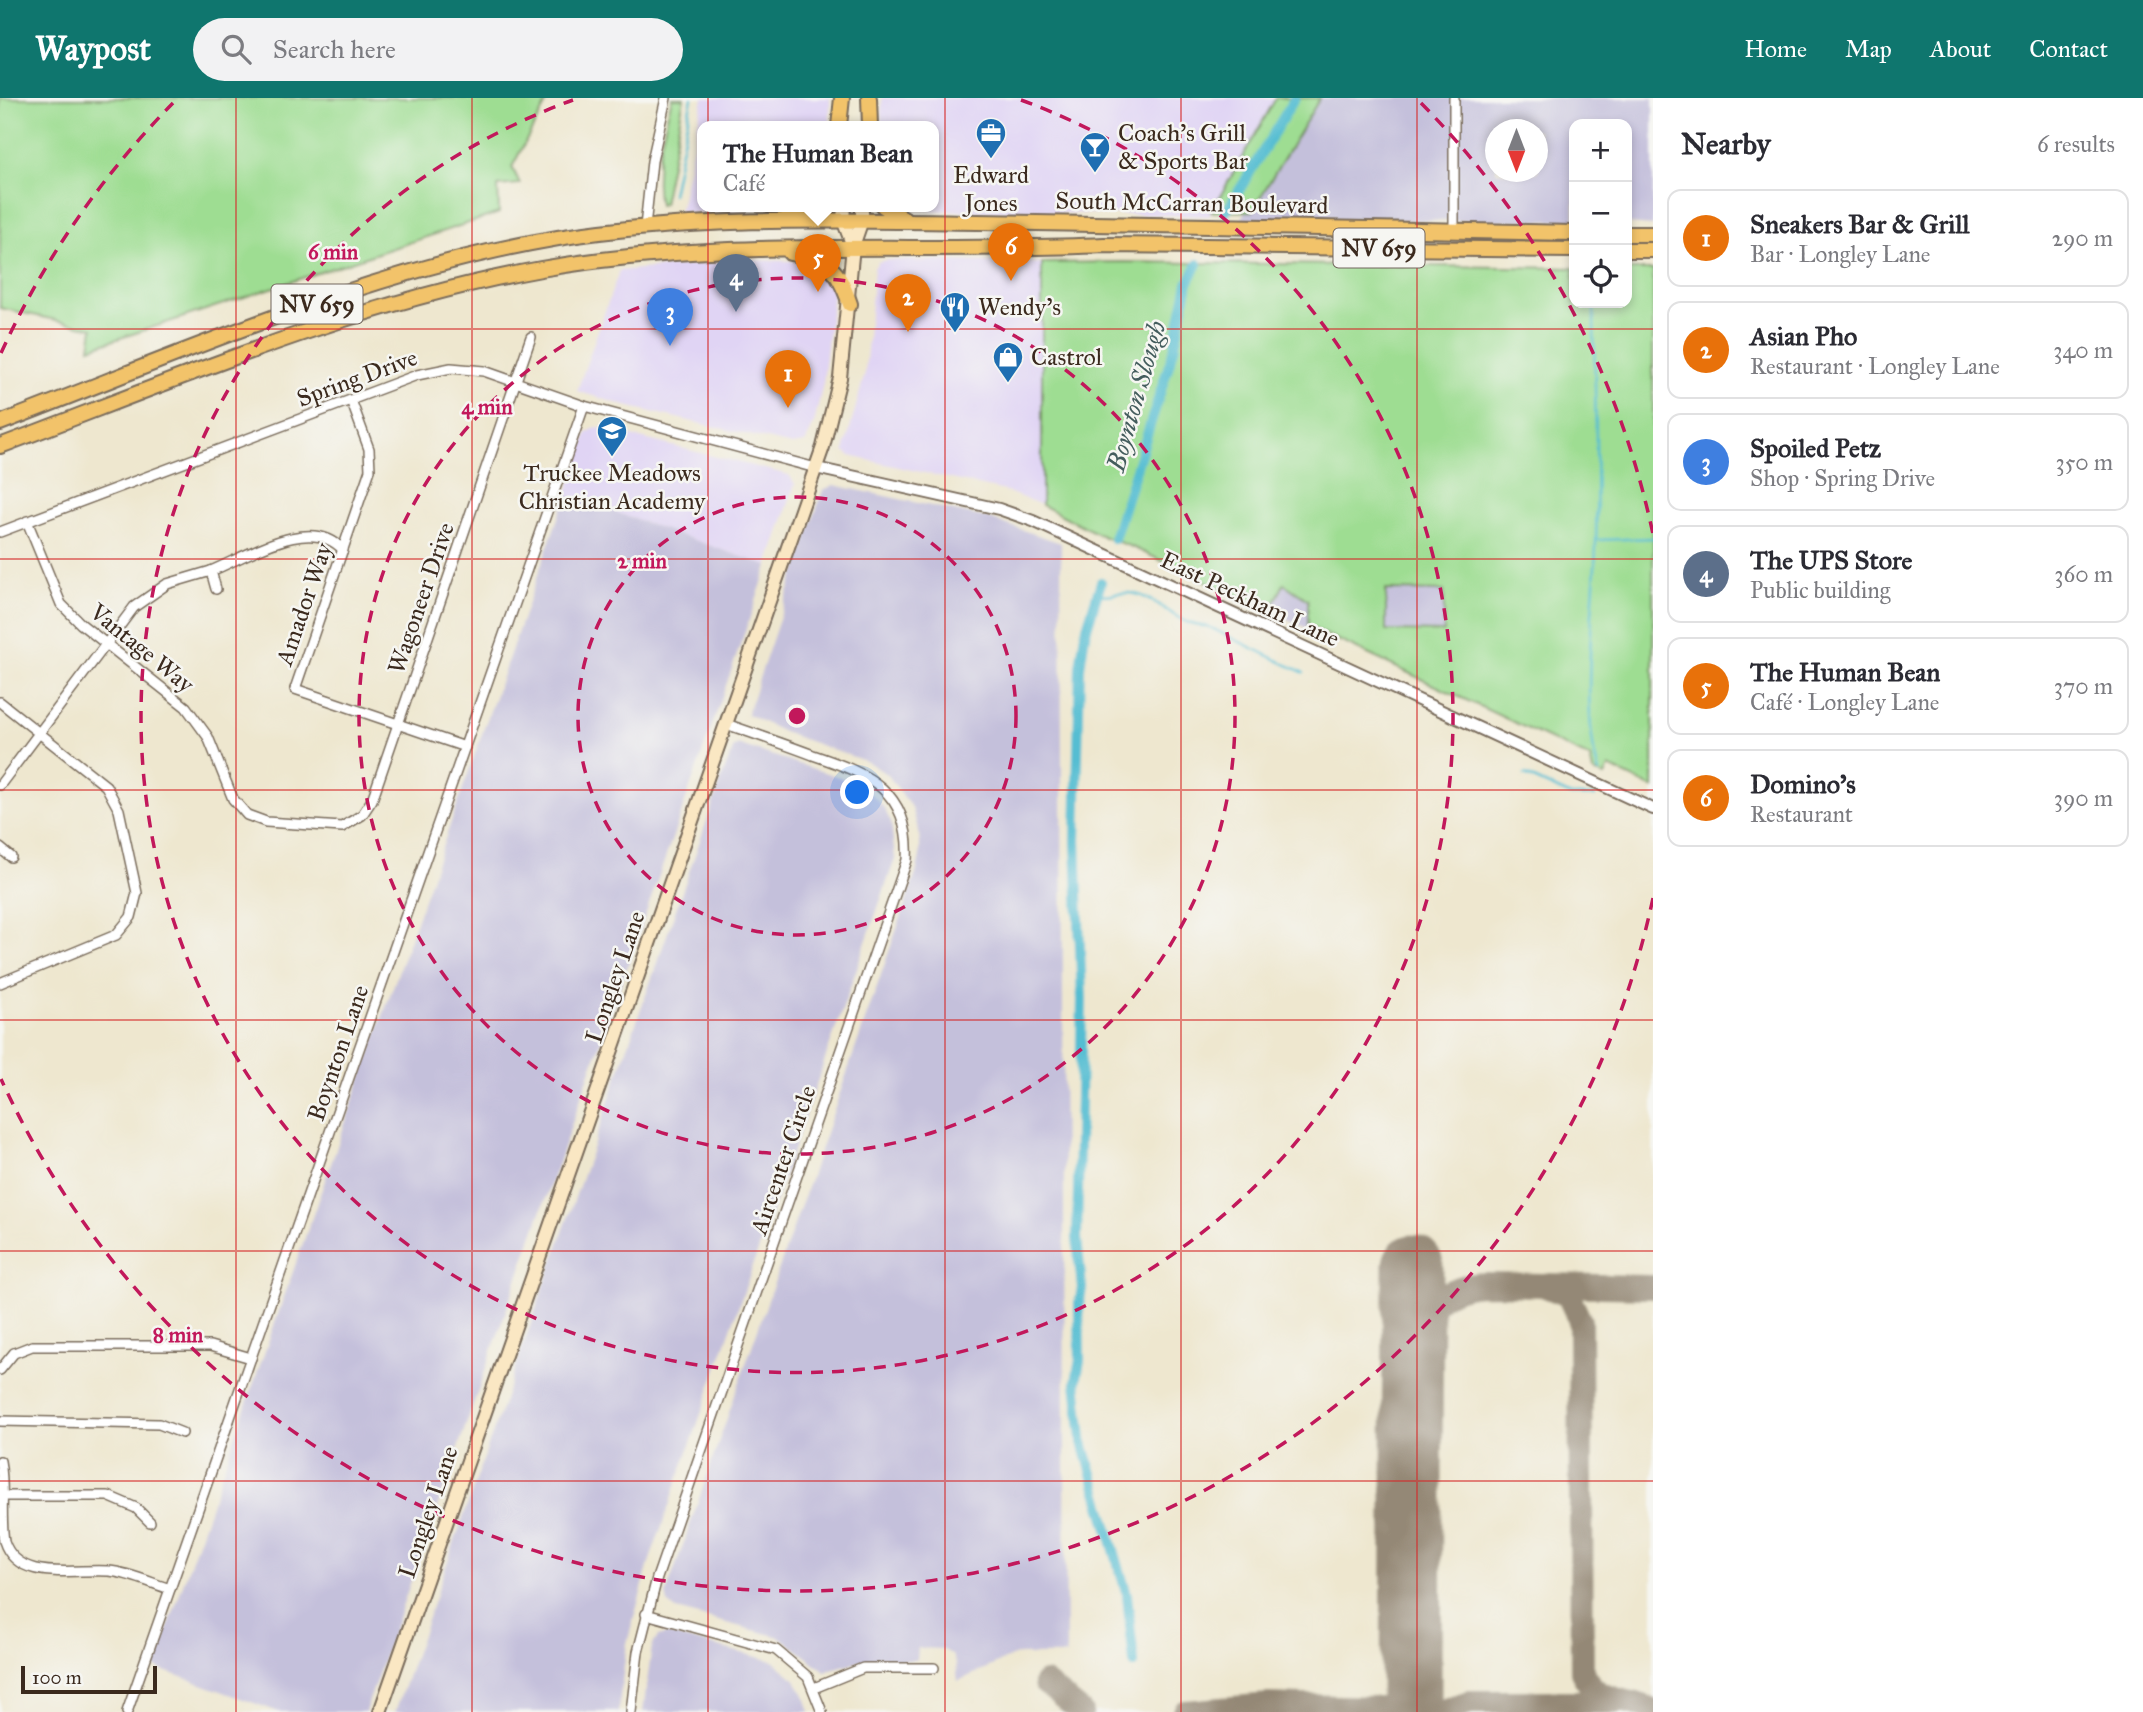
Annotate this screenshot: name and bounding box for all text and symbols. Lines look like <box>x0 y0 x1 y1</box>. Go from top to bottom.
search box <box>193 18 683 81</box>
text: Waypost <box>35 29 151 69</box>
icon: search <box>217 30 255 68</box>
text: Search here <box>273 33 396 65</box>
text: Home <box>1744 34 1807 64</box>
text: Map <box>1845 34 1892 64</box>
text: About <box>1930 34 1991 64</box>
text: Contact <box>2029 34 2108 64</box>
office icon: Edward Jones <box>974 116 1008 160</box>
place label: Coach's Grill & Sports Bar <box>1118 118 1248 176</box>
north arrow <box>1485 119 1548 182</box>
map controls <box>1569 119 1632 308</box>
button: + <box>1569 119 1632 182</box>
popup <box>697 121 939 212</box>
text: Nearby <box>1681 126 1771 162</box>
bar icon: Coach's Grill & Sports Bar <box>1078 130 1112 174</box>
text: 6 results <box>2037 130 2115 158</box>
text: The Human Bean <box>723 137 913 169</box>
place label: Edward Jones <box>953 160 1029 218</box>
text: Café <box>723 169 765 197</box>
button: − <box>1569 182 1632 245</box>
street label: South McCarran Boulevard <box>1055 186 1329 220</box>
text: Sneakers Bar & Grill <box>1750 208 1969 240</box>
pin: 6 <box>988 223 1034 281</box>
text: 1 <box>1701 224 1711 252</box>
text: 290 m <box>2052 224 2113 252</box>
road number: NV 659 <box>1334 228 1424 267</box>
pin: 5 <box>795 234 841 292</box>
text: 6 min <box>308 239 359 265</box>
text: Bar · Longley Lane <box>1750 240 1930 268</box>
button: locate <box>1569 245 1632 308</box>
pin: 4 <box>713 254 759 312</box>
pin: 2 <box>885 274 931 332</box>
road number: NV 659 <box>272 284 362 324</box>
pin: 3 <box>647 288 693 346</box>
restaurant icon: Wendy's <box>938 290 972 334</box>
place label: Wendy's <box>978 292 1061 322</box>
water label: Boynton Slough <box>1099 317 1173 476</box>
text: Asian Pho <box>1750 320 1857 352</box>
text: 2 <box>1700 336 1712 364</box>
text: 340 m <box>2053 336 2113 364</box>
shop icon: Castrol <box>991 340 1025 384</box>
street label: Spring Drive <box>293 342 421 414</box>
place label: Castrol <box>1031 342 1103 372</box>
pin: 1 <box>765 350 811 408</box>
text: Restaurant · Longley Lane <box>1750 352 2000 380</box>
text: 4 min <box>461 394 513 420</box>
school or university icon: Truckee Meadows Christian Academy <box>595 414 629 458</box>
text: Spoiled Petz <box>1750 432 1881 464</box>
text: 3 <box>1701 448 1711 476</box>
text: 350 m <box>2055 448 2113 476</box>
place label: Truckee Meadows Christian Academy <box>519 458 706 516</box>
text: Shop · Spring Drive <box>1750 464 1935 492</box>
street label: Wagoneer Drive <box>381 518 461 678</box>
street label: Amador Way <box>269 538 339 670</box>
street label: East Peckham Lane <box>1156 544 1344 654</box>
text: The UPS Store <box>1750 544 1912 576</box>
text: 2 min <box>617 548 667 574</box>
text: 4 <box>1700 560 1712 588</box>
text: 360 m <box>2054 560 2113 588</box>
text: Public building <box>1750 576 1890 604</box>
street label: Vantage Way <box>83 596 201 700</box>
text: The Human Bean <box>1750 656 1940 688</box>
text: 5 <box>1701 672 1711 700</box>
text: 370 m <box>2054 672 2113 700</box>
text: Café · Longley Lane <box>1750 688 1939 716</box>
centre of rings <box>785 704 809 728</box>
text: Domino's <box>1750 768 1856 800</box>
your location <box>840 775 874 809</box>
text: 6 <box>1700 784 1712 812</box>
text: 390 m <box>2054 784 2113 812</box>
text: Restaurant <box>1750 800 1853 828</box>
street label: Longley Lane <box>578 907 652 1047</box>
street label: Boynton Lane <box>301 981 375 1125</box>
street label: Aircenter Circle <box>743 1082 823 1239</box>
text: 8 min <box>153 1322 204 1348</box>
street label: Longley Lane <box>391 1442 465 1582</box>
scale bar <box>21 1663 158 1695</box>
text: 100 m <box>32 1666 82 1689</box>

